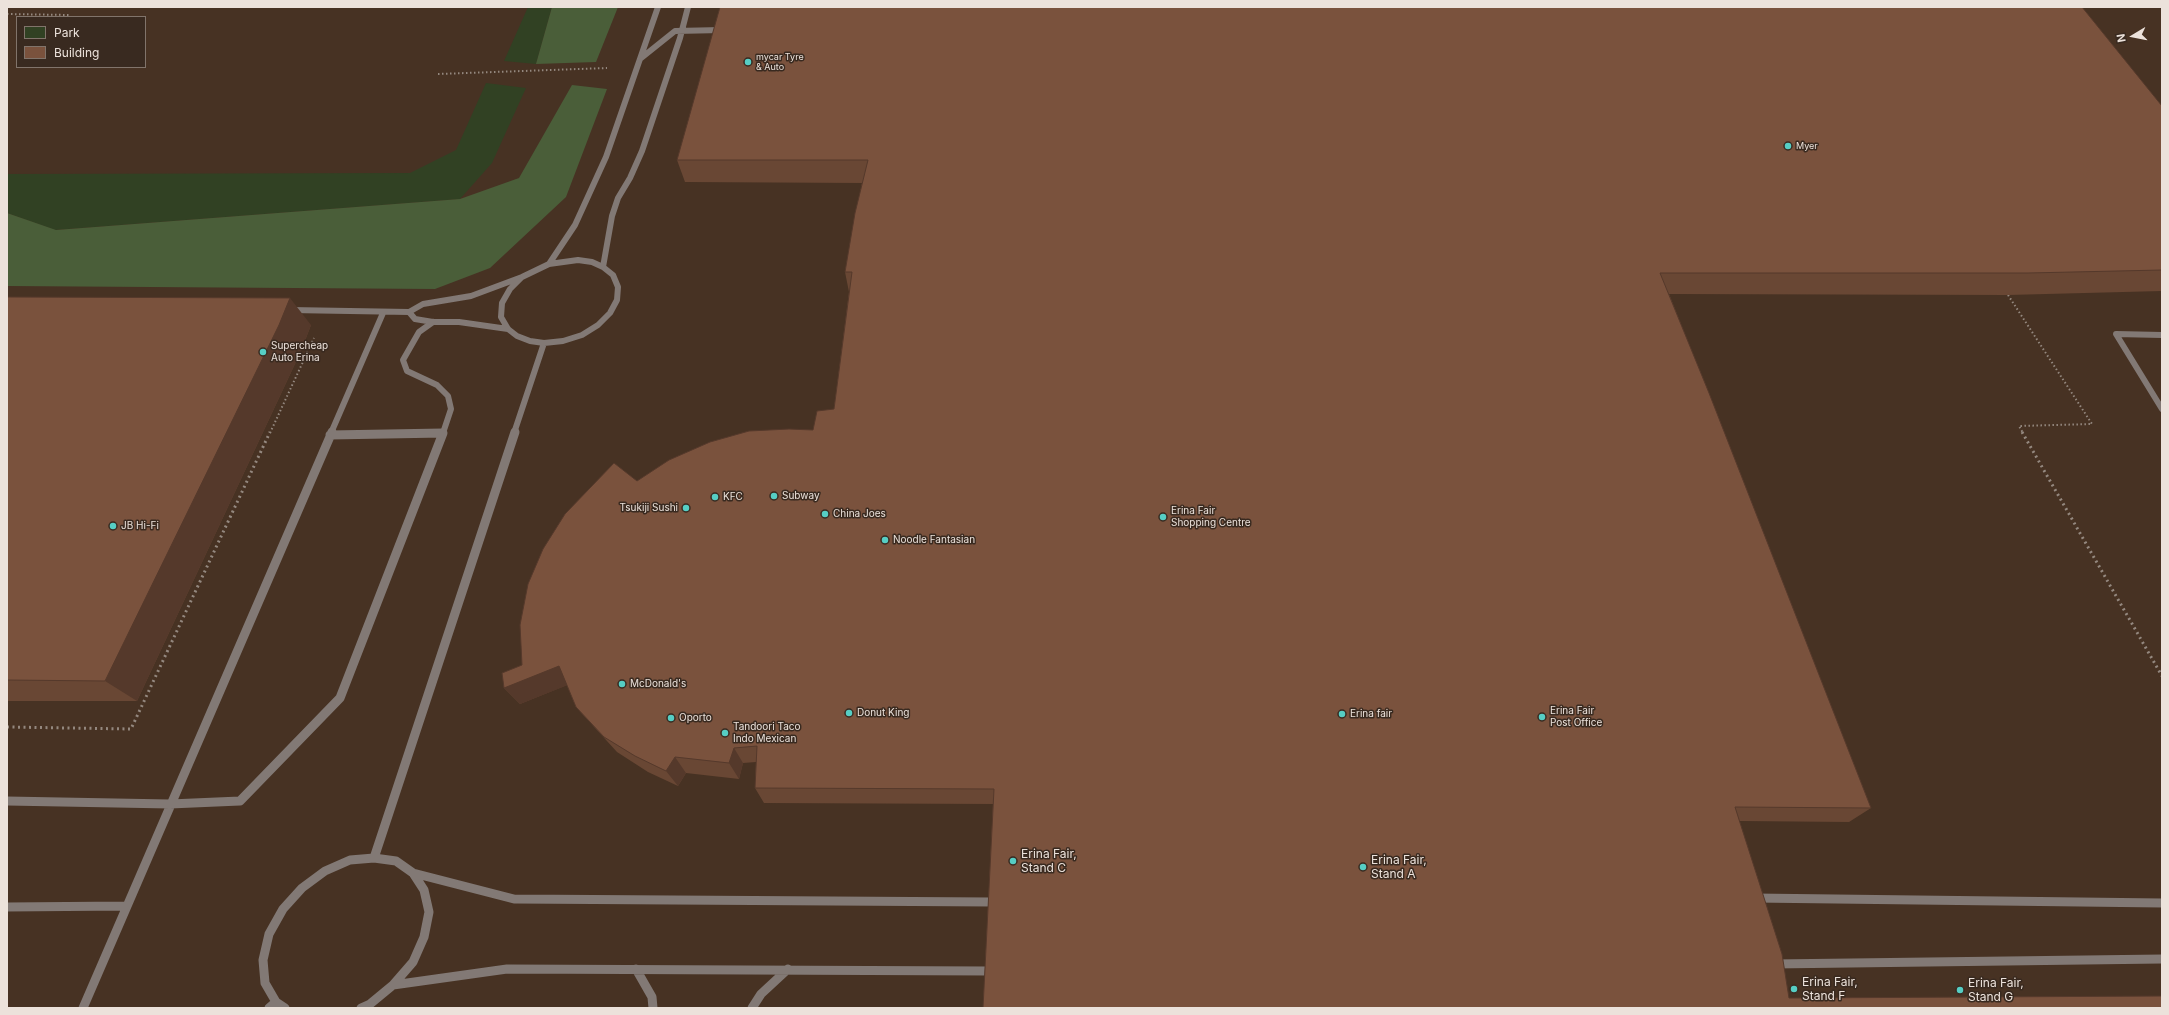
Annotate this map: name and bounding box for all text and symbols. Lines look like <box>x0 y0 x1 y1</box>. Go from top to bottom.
legend <box>16 16 146 68</box>
north arrow <box>2113 16 2153 56</box>
text: Park <box>54 25 80 40</box>
text: N <box>2114 33 2129 43</box>
text: Building <box>54 45 99 60</box>
place label: mycar Tyre & Auto <box>756 52 804 73</box>
marker: mycar Tyre & Auto <box>743 57 753 67</box>
marker: Myer <box>1783 141 1793 151</box>
place label: Myer <box>1796 141 1818 151</box>
place label: Supercheap Auto Erina <box>271 340 328 364</box>
marker: Supercheap Auto Erina <box>258 347 268 357</box>
place label: Subway <box>782 490 820 502</box>
place label: KFC <box>723 491 743 503</box>
marker: Subway <box>769 491 779 501</box>
marker: KFC <box>710 492 720 502</box>
place label: Tsukiji Sushi <box>620 502 678 514</box>
marker: Tsukiji Sushi <box>681 503 691 513</box>
place label: Erina Fair Shopping Centre <box>1171 505 1251 528</box>
place label: China Joes <box>833 508 886 520</box>
marker: China Joes <box>820 509 830 519</box>
marker: Erina Fair Shopping Centre <box>1158 512 1168 522</box>
place label: JB Hi-Fi <box>121 520 159 532</box>
marker: JB Hi-Fi <box>108 521 118 531</box>
place label: Noodle Fantasian <box>893 534 975 546</box>
marker: Noodle Fantasian <box>880 535 890 545</box>
place label: McDonald's <box>630 678 686 690</box>
marker: McDonald's <box>617 679 627 689</box>
place label: Erina Fair Post Office <box>1550 705 1602 728</box>
place label: Donut King <box>857 707 909 719</box>
marker: Donut King <box>844 708 854 718</box>
place label: Erina fair <box>1350 708 1392 720</box>
marker: Erina fair <box>1337 709 1347 719</box>
place label: Oporto <box>679 712 712 724</box>
marker: Erina Fair Post Office <box>1537 712 1547 722</box>
marker: Oporto <box>666 713 676 723</box>
place label: Tandoori Taco Indo Mexican <box>733 721 801 744</box>
marker: Tandoori Taco Indo Mexican <box>720 728 730 738</box>
place label: Erina Fair, Stand C <box>1021 847 1077 875</box>
place label: Erina Fair, Stand A <box>1371 853 1427 881</box>
marker: Erina Fair, Stand C <box>1008 856 1018 866</box>
marker: Erina Fair, Stand A <box>1358 862 1368 872</box>
place label: Erina Fair, Stand F <box>1802 975 1858 1003</box>
place label: Erina Fair, Stand G <box>1968 976 2024 1004</box>
marker: Erina Fair, Stand F <box>1789 984 1799 994</box>
marker: Erina Fair, Stand G <box>1955 985 1965 995</box>

